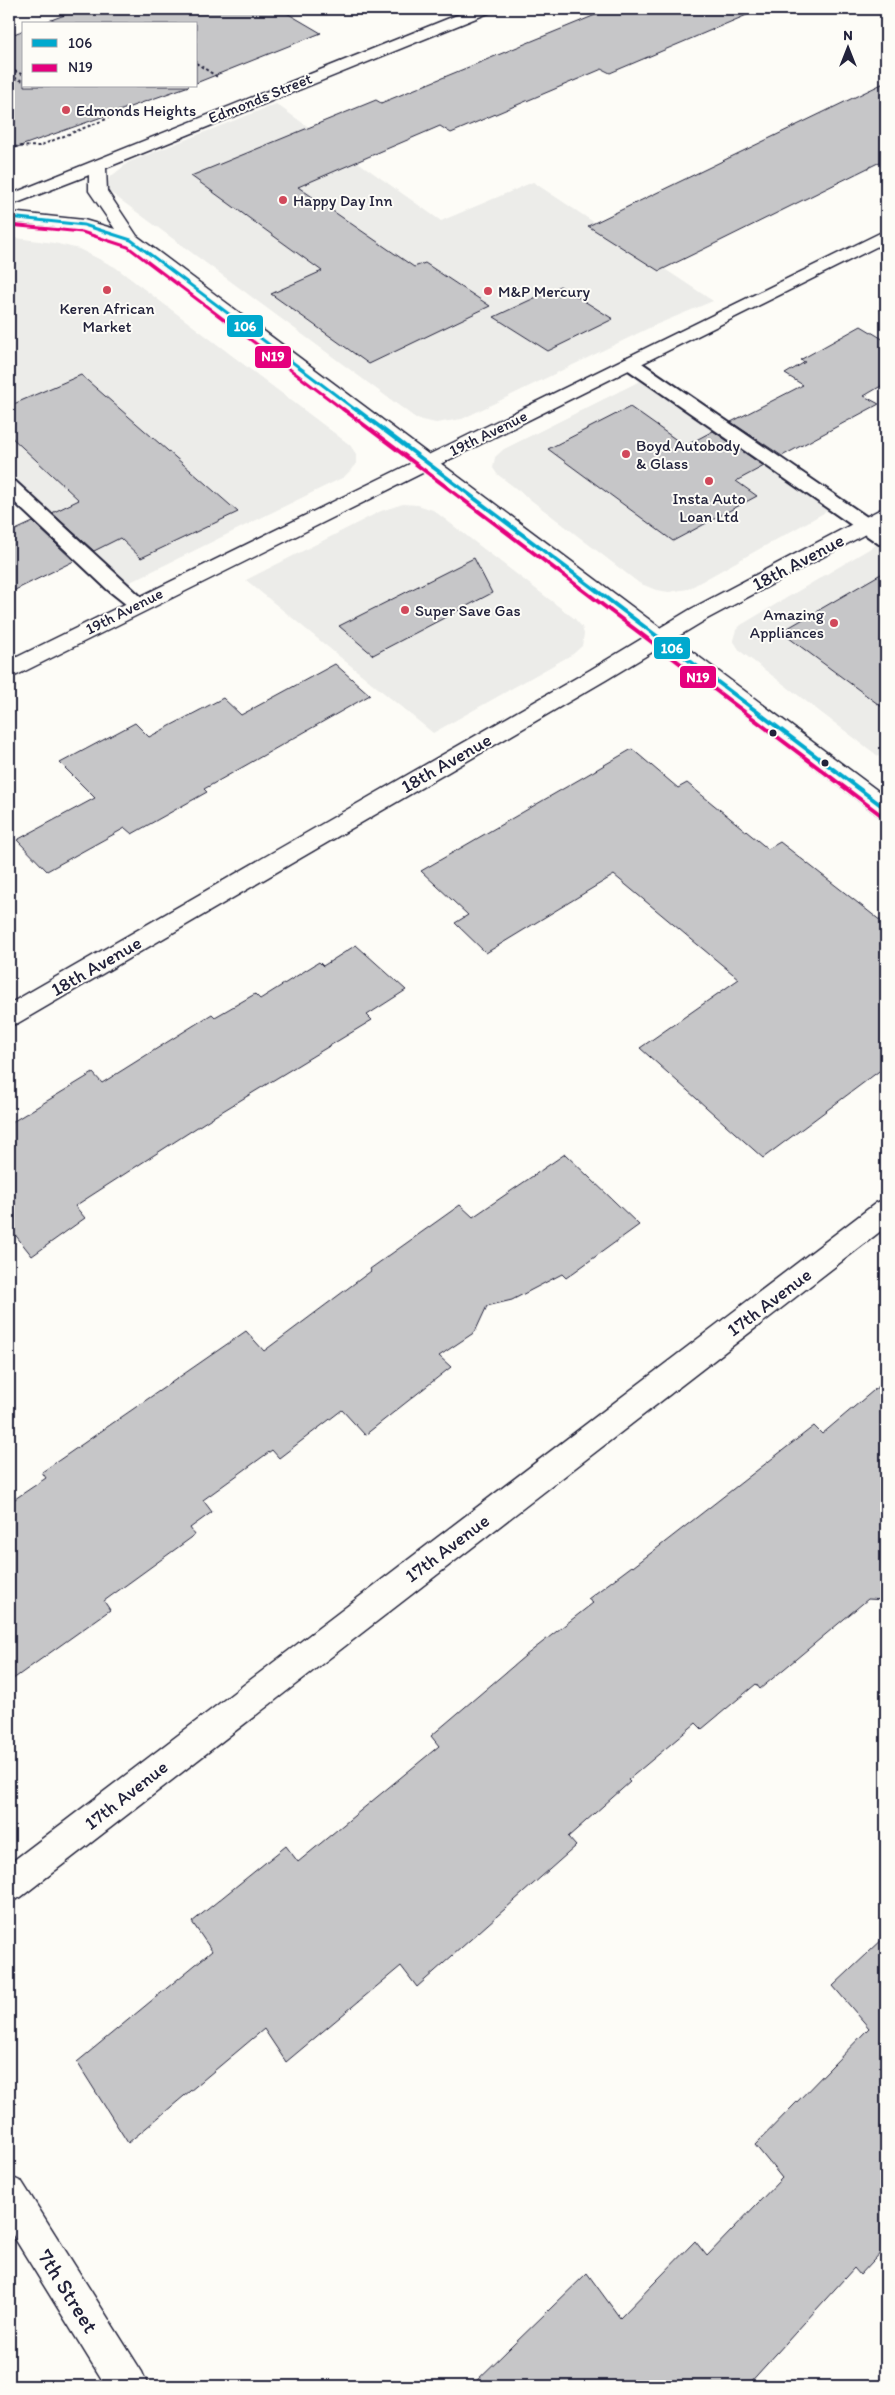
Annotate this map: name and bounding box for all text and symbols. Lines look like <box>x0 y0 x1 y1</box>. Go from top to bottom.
legend <box>22 22 198 88</box>
north arrow <box>822 22 872 72</box>
text: N <box>843 27 853 44</box>
text: 106 <box>68 34 92 52</box>
text: N19 <box>68 58 93 76</box>
street label: Edmonds Street <box>205 69 315 127</box>
place label: Edmonds Heights <box>76 101 196 120</box>
marker: Edmonds Heights <box>60 104 72 116</box>
place label: Happy Day Inn <box>293 191 393 210</box>
marker: Happy Day Inn <box>277 194 289 206</box>
place label: M&P Mercury <box>498 282 590 301</box>
marker: Keren African Market <box>101 284 113 296</box>
marker: M&P Mercury <box>482 285 494 297</box>
place label: Keren African Market <box>59 299 155 336</box>
line badge: 106 <box>226 314 264 338</box>
text: 106 <box>234 318 257 335</box>
line badge: N19 <box>254 345 292 369</box>
text: N19 <box>261 348 285 365</box>
street label: 19th Avenue <box>446 406 530 460</box>
place label: Boyd Autobody & Glass <box>636 436 740 473</box>
marker: Boyd Autobody & Glass <box>620 448 632 460</box>
marker: Insta Auto Loan Ltd <box>703 475 715 487</box>
place label: Insta Auto Loan Ltd <box>672 489 746 526</box>
street label: 18th Avenue <box>748 528 848 596</box>
street label: 19th Avenue <box>82 583 166 639</box>
place label: Super Save Gas <box>415 601 521 620</box>
marker: Super Save Gas <box>399 604 411 616</box>
place label: Amazing Appliances <box>750 605 825 642</box>
marker: Amazing Appliances <box>828 617 840 629</box>
line badge: 106 <box>653 636 691 660</box>
text: 106 <box>661 640 684 657</box>
line badge: N19 <box>679 665 717 689</box>
text: N19 <box>686 669 710 686</box>
street label: 18th Avenue <box>397 728 495 798</box>
unlabelled marker <box>768 728 778 738</box>
unlabelled marker <box>820 758 830 768</box>
street label: 18th Avenue <box>47 931 145 1001</box>
street label: 17th Avenue <box>722 1263 816 1341</box>
street label: 17th Avenue <box>400 1509 494 1587</box>
street label: 17th Avenue <box>80 1755 172 1835</box>
street label: 7th Street <box>32 2244 104 2338</box>

